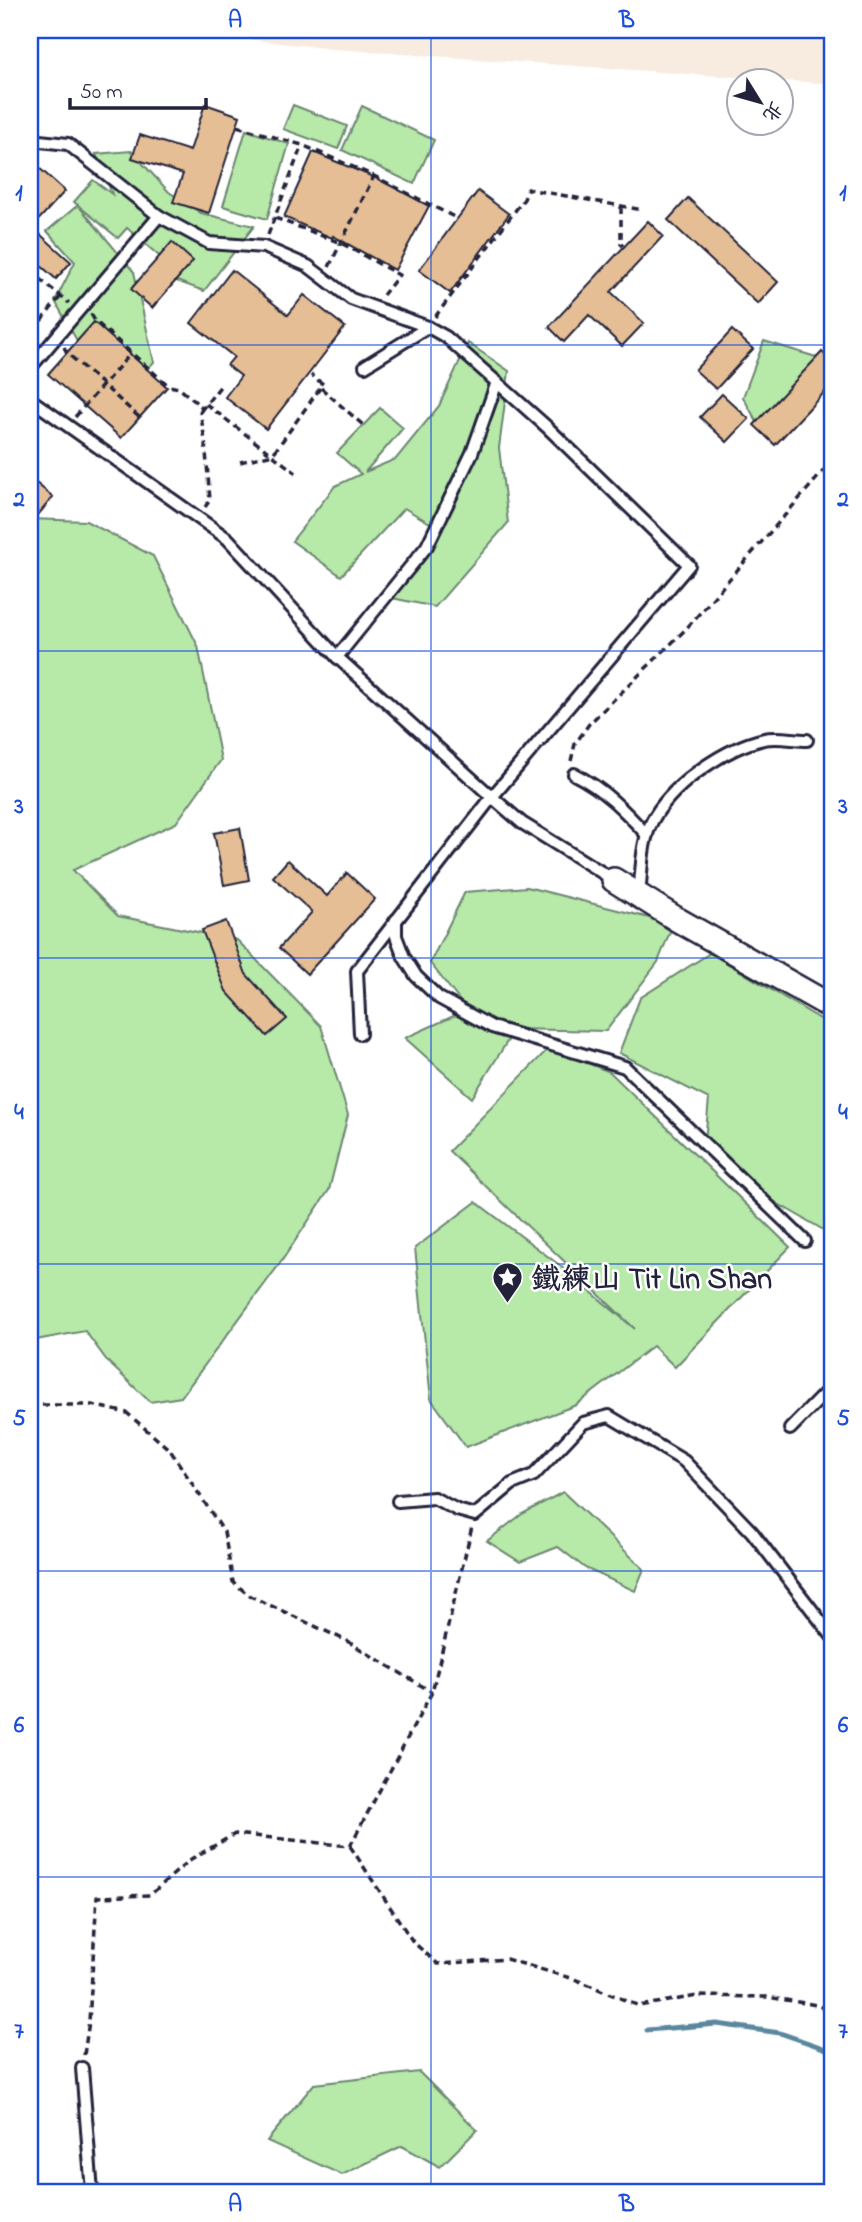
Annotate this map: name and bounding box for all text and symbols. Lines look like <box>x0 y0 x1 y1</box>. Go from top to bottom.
text: A <box>228 5 242 38</box>
text: B <box>618 5 635 38</box>
scale bar <box>70 66 206 110</box>
north arrow <box>726 66 796 136</box>
text: 50 m <box>80 78 123 108</box>
text: 北 <box>755 95 788 126</box>
text: 1 <box>15 178 23 211</box>
text: 1 <box>839 178 847 211</box>
text: 2 <box>12 484 25 517</box>
text: 2 <box>836 484 849 517</box>
text: 3 <box>13 791 24 824</box>
text: 3 <box>837 791 848 824</box>
text: 4 <box>14 1097 24 1130</box>
text: 4 <box>838 1097 848 1130</box>
place label: 鐵練山 Tit Lin Shan <box>531 1259 772 1303</box>
place icon: 鐵練山 Tit Lin Shan <box>491 1261 525 1305</box>
text: 5 <box>12 1403 26 1436</box>
text: 5 <box>836 1403 850 1436</box>
text: 6 <box>14 1710 25 1743</box>
text: 6 <box>838 1710 849 1743</box>
text: 7 <box>14 2016 24 2049</box>
text: 7 <box>838 2016 848 2049</box>
text: A <box>228 2189 242 2222</box>
text: B <box>618 2189 635 2222</box>

